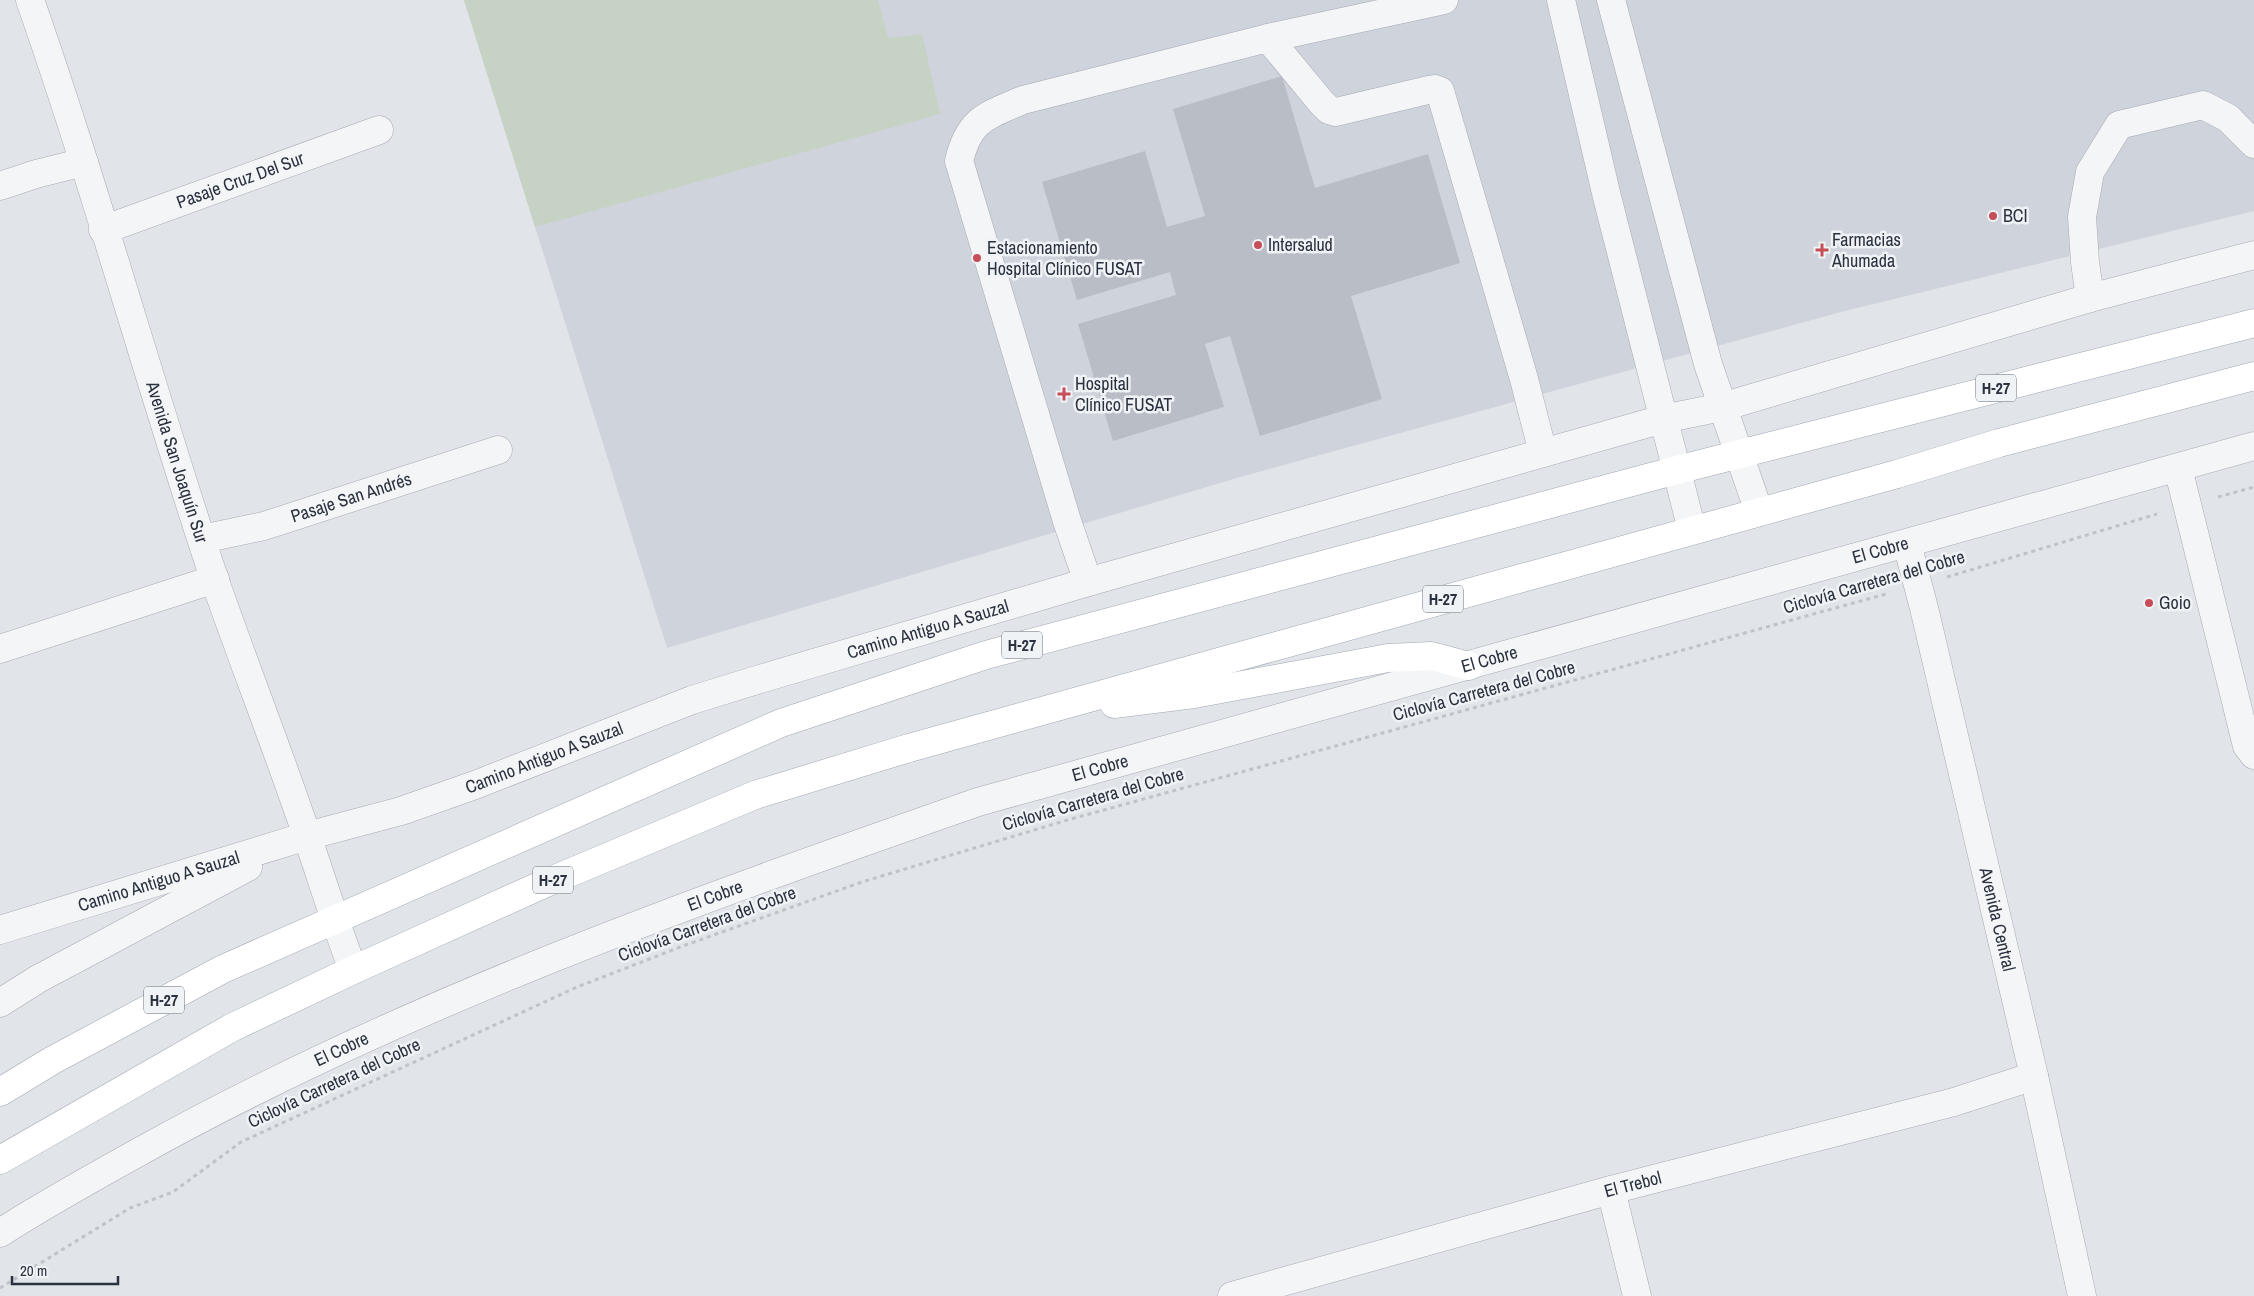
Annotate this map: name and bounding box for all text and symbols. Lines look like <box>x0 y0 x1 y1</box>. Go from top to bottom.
street label: Pasaje Cruz Del Sur <box>173 145 307 214</box>
place label: BCI <box>2003 203 2028 228</box>
marker: BCI <box>1987 210 1999 222</box>
place label: Farmacias Ahumada <box>1831 227 1901 273</box>
place label: Intersalud <box>1268 232 1333 257</box>
place label: Estacionamiento Hospital Clínico FUSAT <box>987 235 1143 281</box>
marker: Intersalud <box>1252 239 1264 251</box>
marker: Farmacias Ahumada <box>1816 244 1828 256</box>
marker: Estacionamiento Hospital Clínico FUSAT <box>971 252 983 264</box>
place label: Hospital Clínico FUSAT <box>1075 371 1172 417</box>
road number: H-27 <box>1976 374 2016 402</box>
street label: Avenida San Joaquín Sur <box>140 377 215 546</box>
marker: Hospital Clínico FUSAT <box>1057 387 1071 401</box>
street label: Pasaje San Andrés <box>287 466 415 529</box>
street label: El Cobre <box>1849 530 1911 570</box>
street label: Ciclovía Carretera del Cobre <box>1780 544 1968 619</box>
road number: H-27 <box>1423 586 1463 612</box>
place label: Goio <box>2159 590 2191 615</box>
street label: Camino Antiguo A Sauzal <box>844 593 1012 665</box>
marker: Goio <box>2143 597 2155 609</box>
road number: H-27 <box>1002 632 1042 658</box>
street label: El Cobre <box>1458 639 1520 679</box>
street label: Ciclovía Carretera del Cobre <box>1390 654 1578 727</box>
street label: Camino Antiguo A Sauzal <box>462 715 627 799</box>
street label: El Cobre <box>1069 748 1131 787</box>
street label: Ciclovía Carretera del Cobre <box>999 761 1187 836</box>
street label: Camino Antiguo A Sauzal <box>75 844 242 917</box>
street label: Avenida Central <box>1973 864 2022 974</box>
road number: H-27 <box>533 866 573 894</box>
street label: El Cobre <box>684 874 746 917</box>
street label: Ciclovía Carretera del Cobre <box>614 880 799 967</box>
road number: H-27 <box>144 986 184 1014</box>
street label: El Cobre <box>310 1025 373 1072</box>
street label: Ciclovía Carretera del Cobre <box>243 1032 424 1134</box>
street label: El Trebol <box>1601 1165 1664 1203</box>
scale bar <box>12 1254 119 1286</box>
text: 20 m <box>20 1260 47 1281</box>

